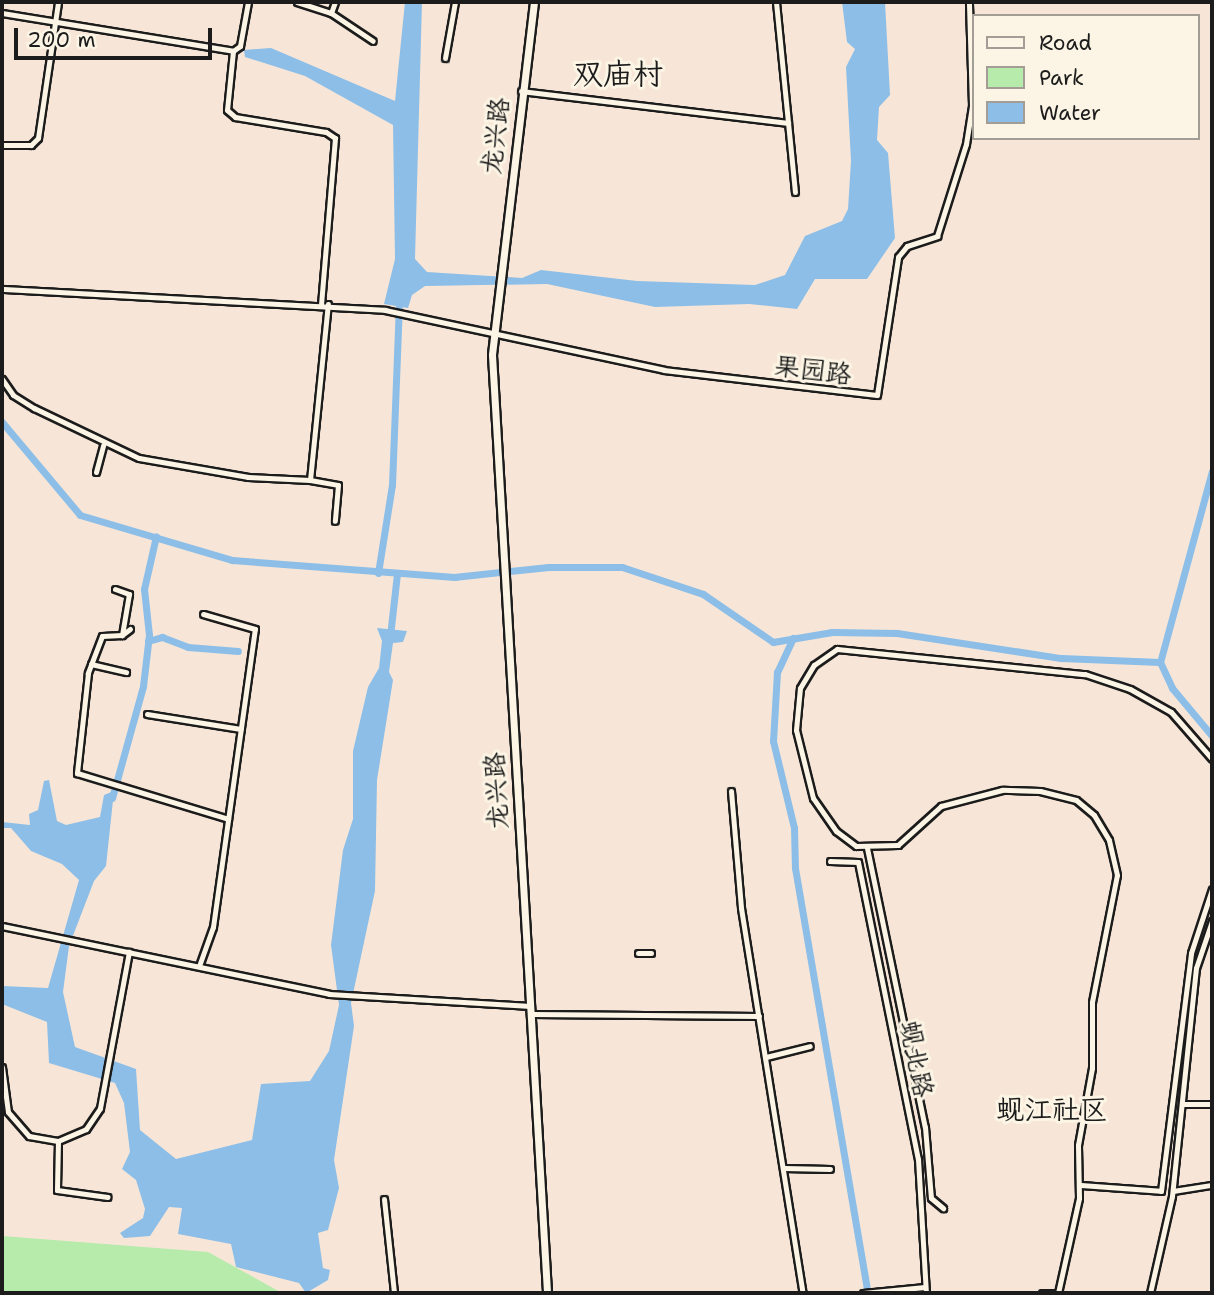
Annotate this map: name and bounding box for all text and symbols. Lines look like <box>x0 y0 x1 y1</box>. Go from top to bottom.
scale bar <box>18 14 215 58</box>
legend <box>972 14 1200 140</box>
text: 200 m <box>27 26 96 54</box>
text: Road <box>1039 29 1092 57</box>
district label: 双庙村 <box>573 56 663 92</box>
text: Park <box>1039 64 1084 92</box>
street label: 龙兴路 <box>475 95 515 177</box>
text: Water <box>1039 99 1101 127</box>
street label: 果园路 <box>772 350 854 390</box>
street label: 龙兴路 <box>478 751 514 831</box>
street label: 蚬北路 <box>894 1018 940 1100</box>
district label: 蚬江社区 <box>996 1092 1108 1126</box>

